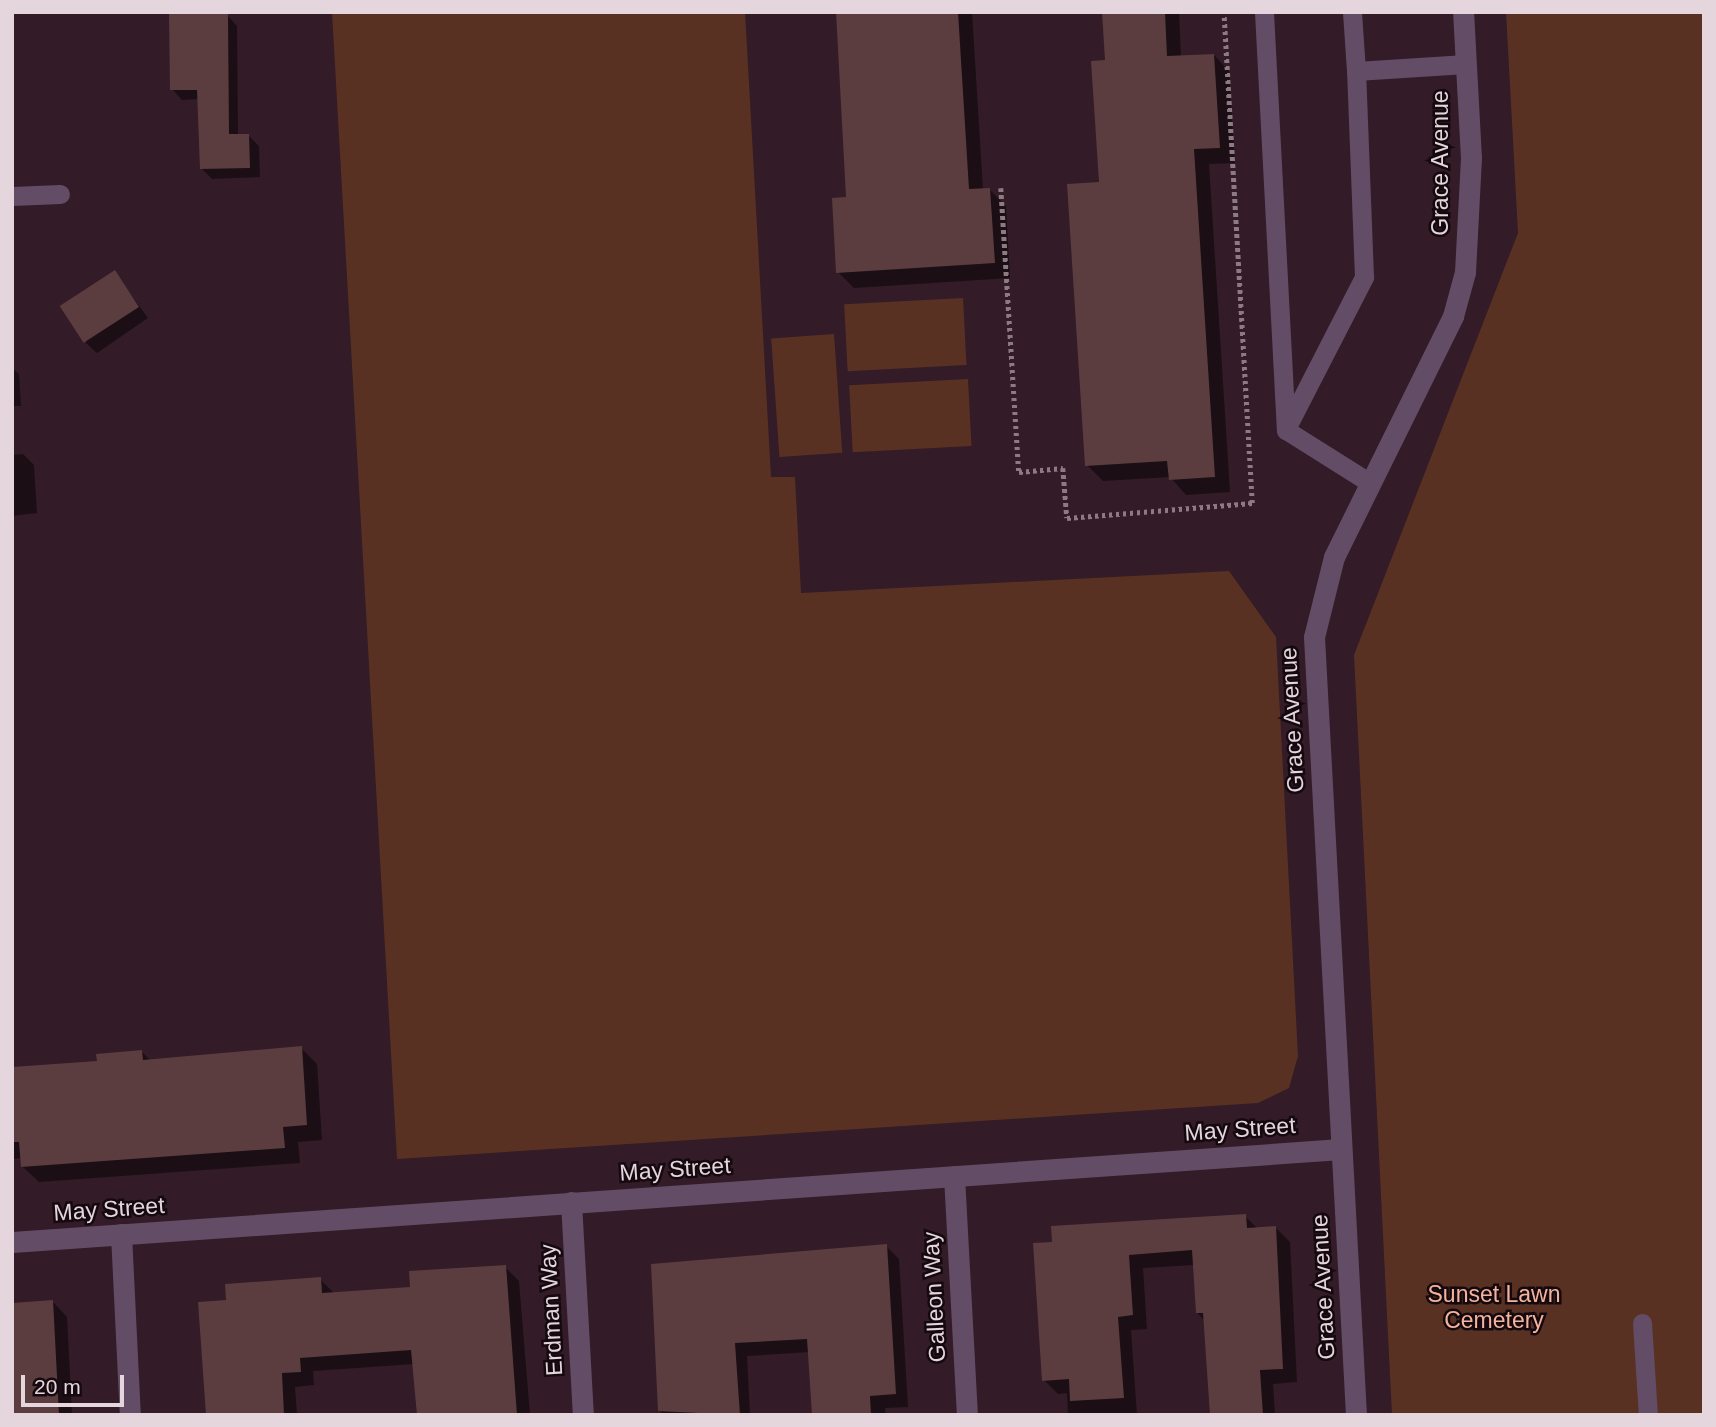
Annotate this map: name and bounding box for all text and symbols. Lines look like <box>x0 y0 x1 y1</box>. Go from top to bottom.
street label: Grace Avenue <box>1426 90 1454 236</box>
street label: Grace Avenue <box>1274 646 1310 794</box>
street label: May Street <box>1184 1111 1296 1147</box>
street label: May Street <box>619 1151 731 1187</box>
street label: May Street <box>53 1191 165 1227</box>
street label: Grace Avenue <box>1305 1213 1341 1361</box>
street label: Galleon Way <box>917 1231 951 1363</box>
street label: Erdman Way <box>534 1243 568 1377</box>
park label: Sunset Lawn Cemetery <box>1428 1280 1560 1334</box>
scale bar <box>24 1360 128 1404</box>
text: 20 m <box>34 1375 81 1398</box>

